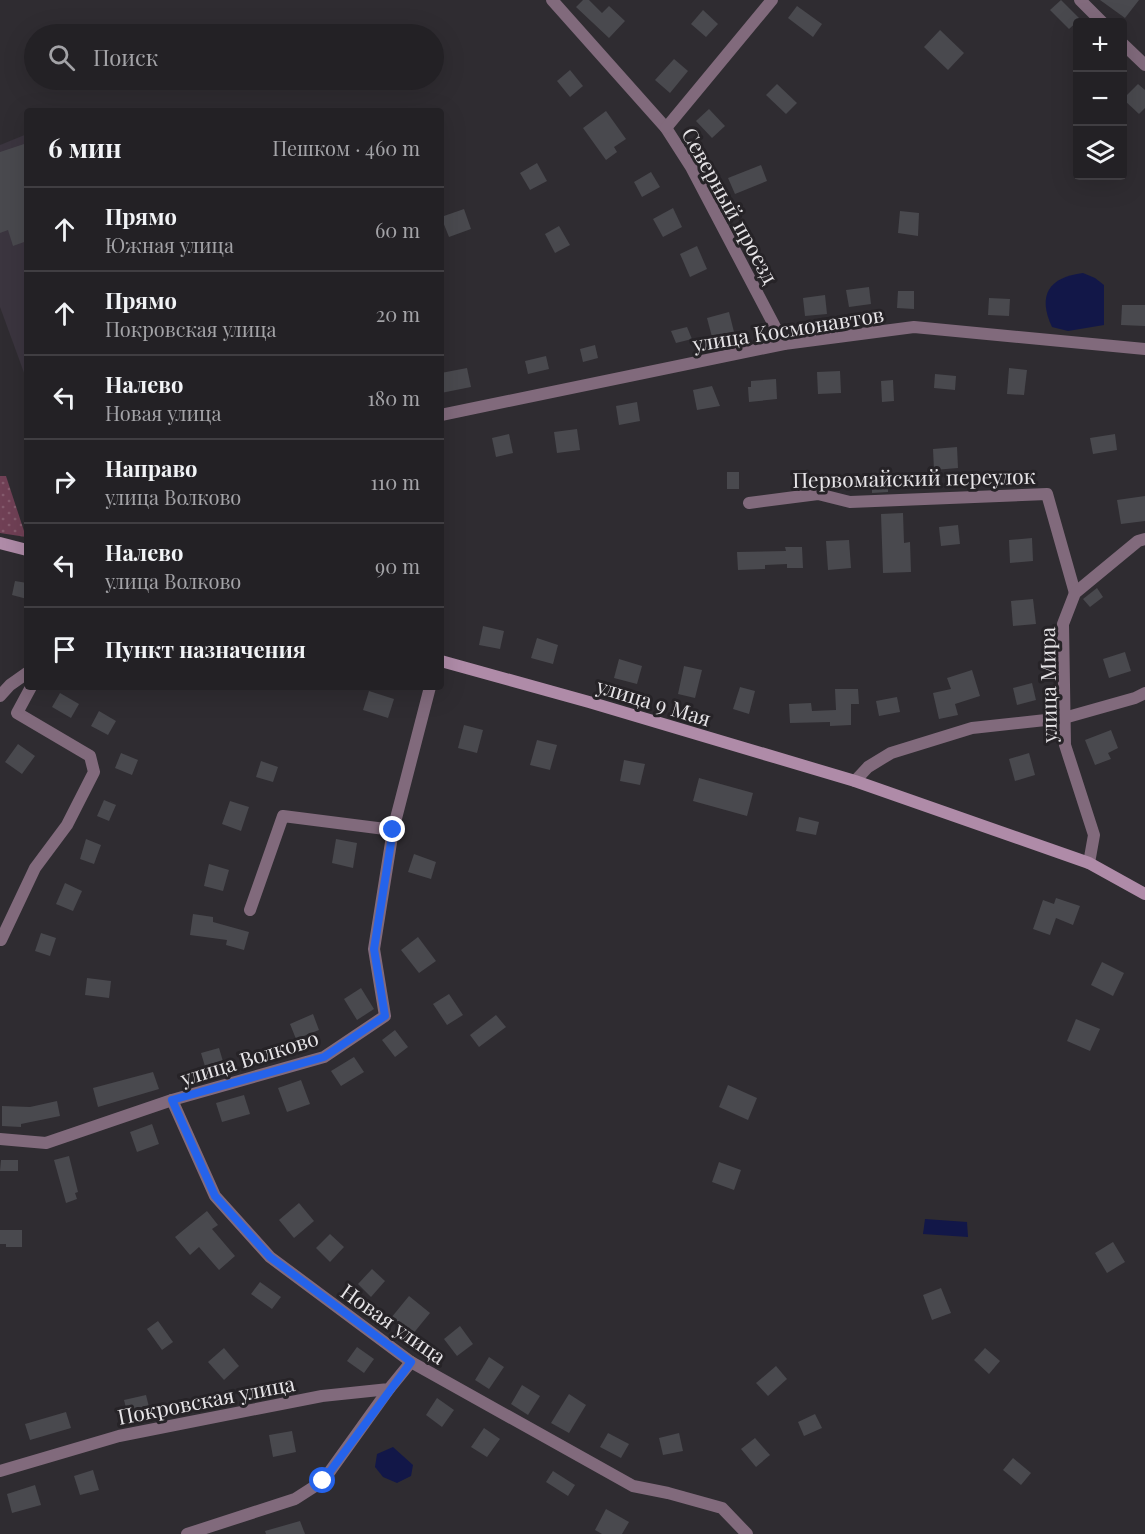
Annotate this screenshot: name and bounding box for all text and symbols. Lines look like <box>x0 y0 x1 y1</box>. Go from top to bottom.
map controls <box>1073 18 1127 180</box>
button: + <box>1073 18 1127 72</box>
search box <box>24 24 444 90</box>
icon: search <box>45 41 78 74</box>
text: Поиск <box>93 42 158 72</box>
button: − <box>1073 72 1127 126</box>
street label: Северный проезд <box>676 122 786 288</box>
button: layers <box>1073 126 1127 180</box>
text: 6 мин <box>48 130 122 165</box>
text: Пешком · 460 m <box>272 134 420 161</box>
text: Прямо <box>105 201 177 231</box>
icon: ahead <box>48 213 81 246</box>
text: 60 m <box>375 216 420 243</box>
text: Южная улица <box>105 231 234 258</box>
text: Прямо <box>105 285 177 315</box>
icon: ahead <box>48 297 81 330</box>
street label: улица Космонавтов <box>689 299 886 357</box>
text: 20 m <box>376 300 420 327</box>
text: Покровская улица <box>105 315 277 342</box>
text: Налево <box>105 369 183 399</box>
icon: left <box>48 381 81 414</box>
text: 180 m <box>367 384 420 411</box>
text: Новая улица <box>105 399 221 426</box>
text: Направо <box>105 453 198 483</box>
street label: Первомайский переулок <box>792 461 1036 493</box>
icon: right <box>48 465 81 498</box>
text: 110 m <box>370 468 420 495</box>
text: улица Волково <box>105 483 241 510</box>
text: Налево <box>105 537 183 567</box>
icon: left <box>48 549 81 582</box>
text: 90 m <box>375 552 420 579</box>
text: улица Волково <box>105 567 241 594</box>
street label: улица Мира <box>1032 626 1062 744</box>
icon: arrive <box>48 633 81 666</box>
text: Пункт назначения <box>105 634 306 664</box>
street label: улица 9 Мая <box>593 670 714 732</box>
route end <box>379 816 405 842</box>
street label: улица Волково <box>176 1023 322 1092</box>
street label: Новая улица <box>336 1276 453 1370</box>
street label: Покровская улица <box>115 1368 298 1430</box>
route start <box>309 1467 335 1493</box>

